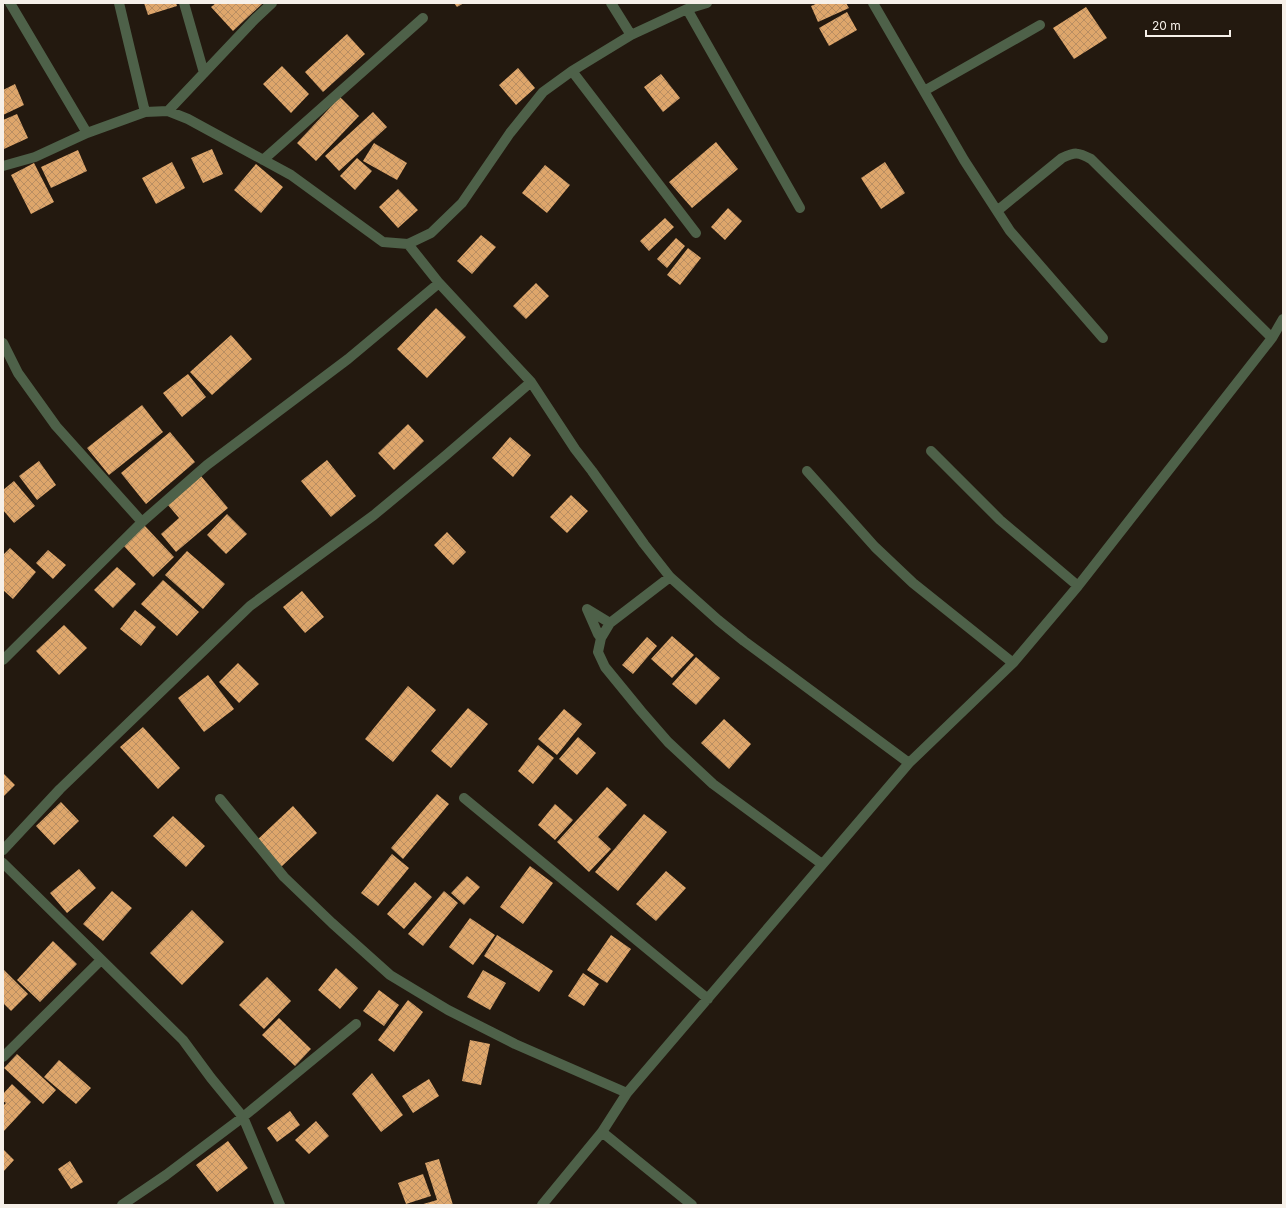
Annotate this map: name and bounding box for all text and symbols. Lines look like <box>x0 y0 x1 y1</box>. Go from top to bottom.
scale bar <box>1146 12 1230 38</box>
text: 20 m <box>1152 18 1181 33</box>

